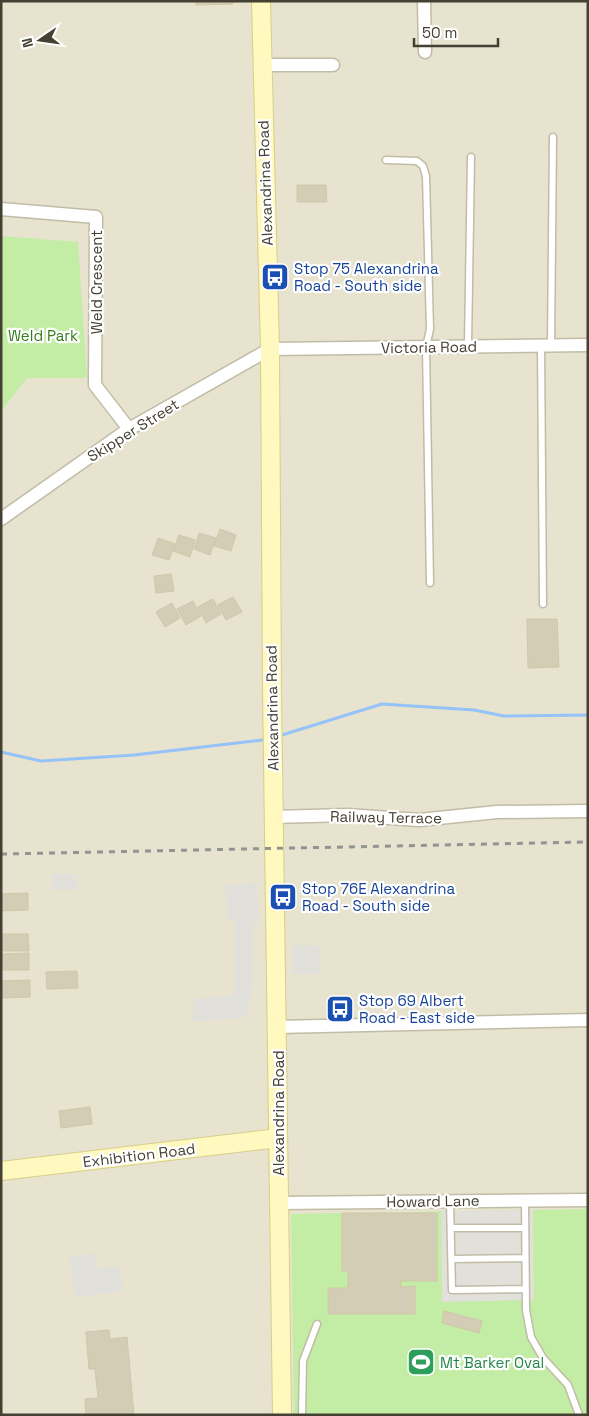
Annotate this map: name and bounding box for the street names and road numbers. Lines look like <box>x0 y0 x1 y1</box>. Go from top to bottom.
street label: Alexandrina Road <box>253 120 277 246</box>
street label: Weld Crescent <box>87 230 106 334</box>
street label: Victoria Road <box>381 337 477 357</box>
street label: Skipper Street <box>84 394 182 466</box>
street label: Alexandrina Road <box>261 645 283 771</box>
street label: Railway Terrace <box>330 807 442 827</box>
street label: Alexandrina Road <box>269 1050 288 1176</box>
street label: Exhibition Road <box>82 1139 196 1171</box>
street label: Howard Lane <box>386 1191 480 1211</box>

